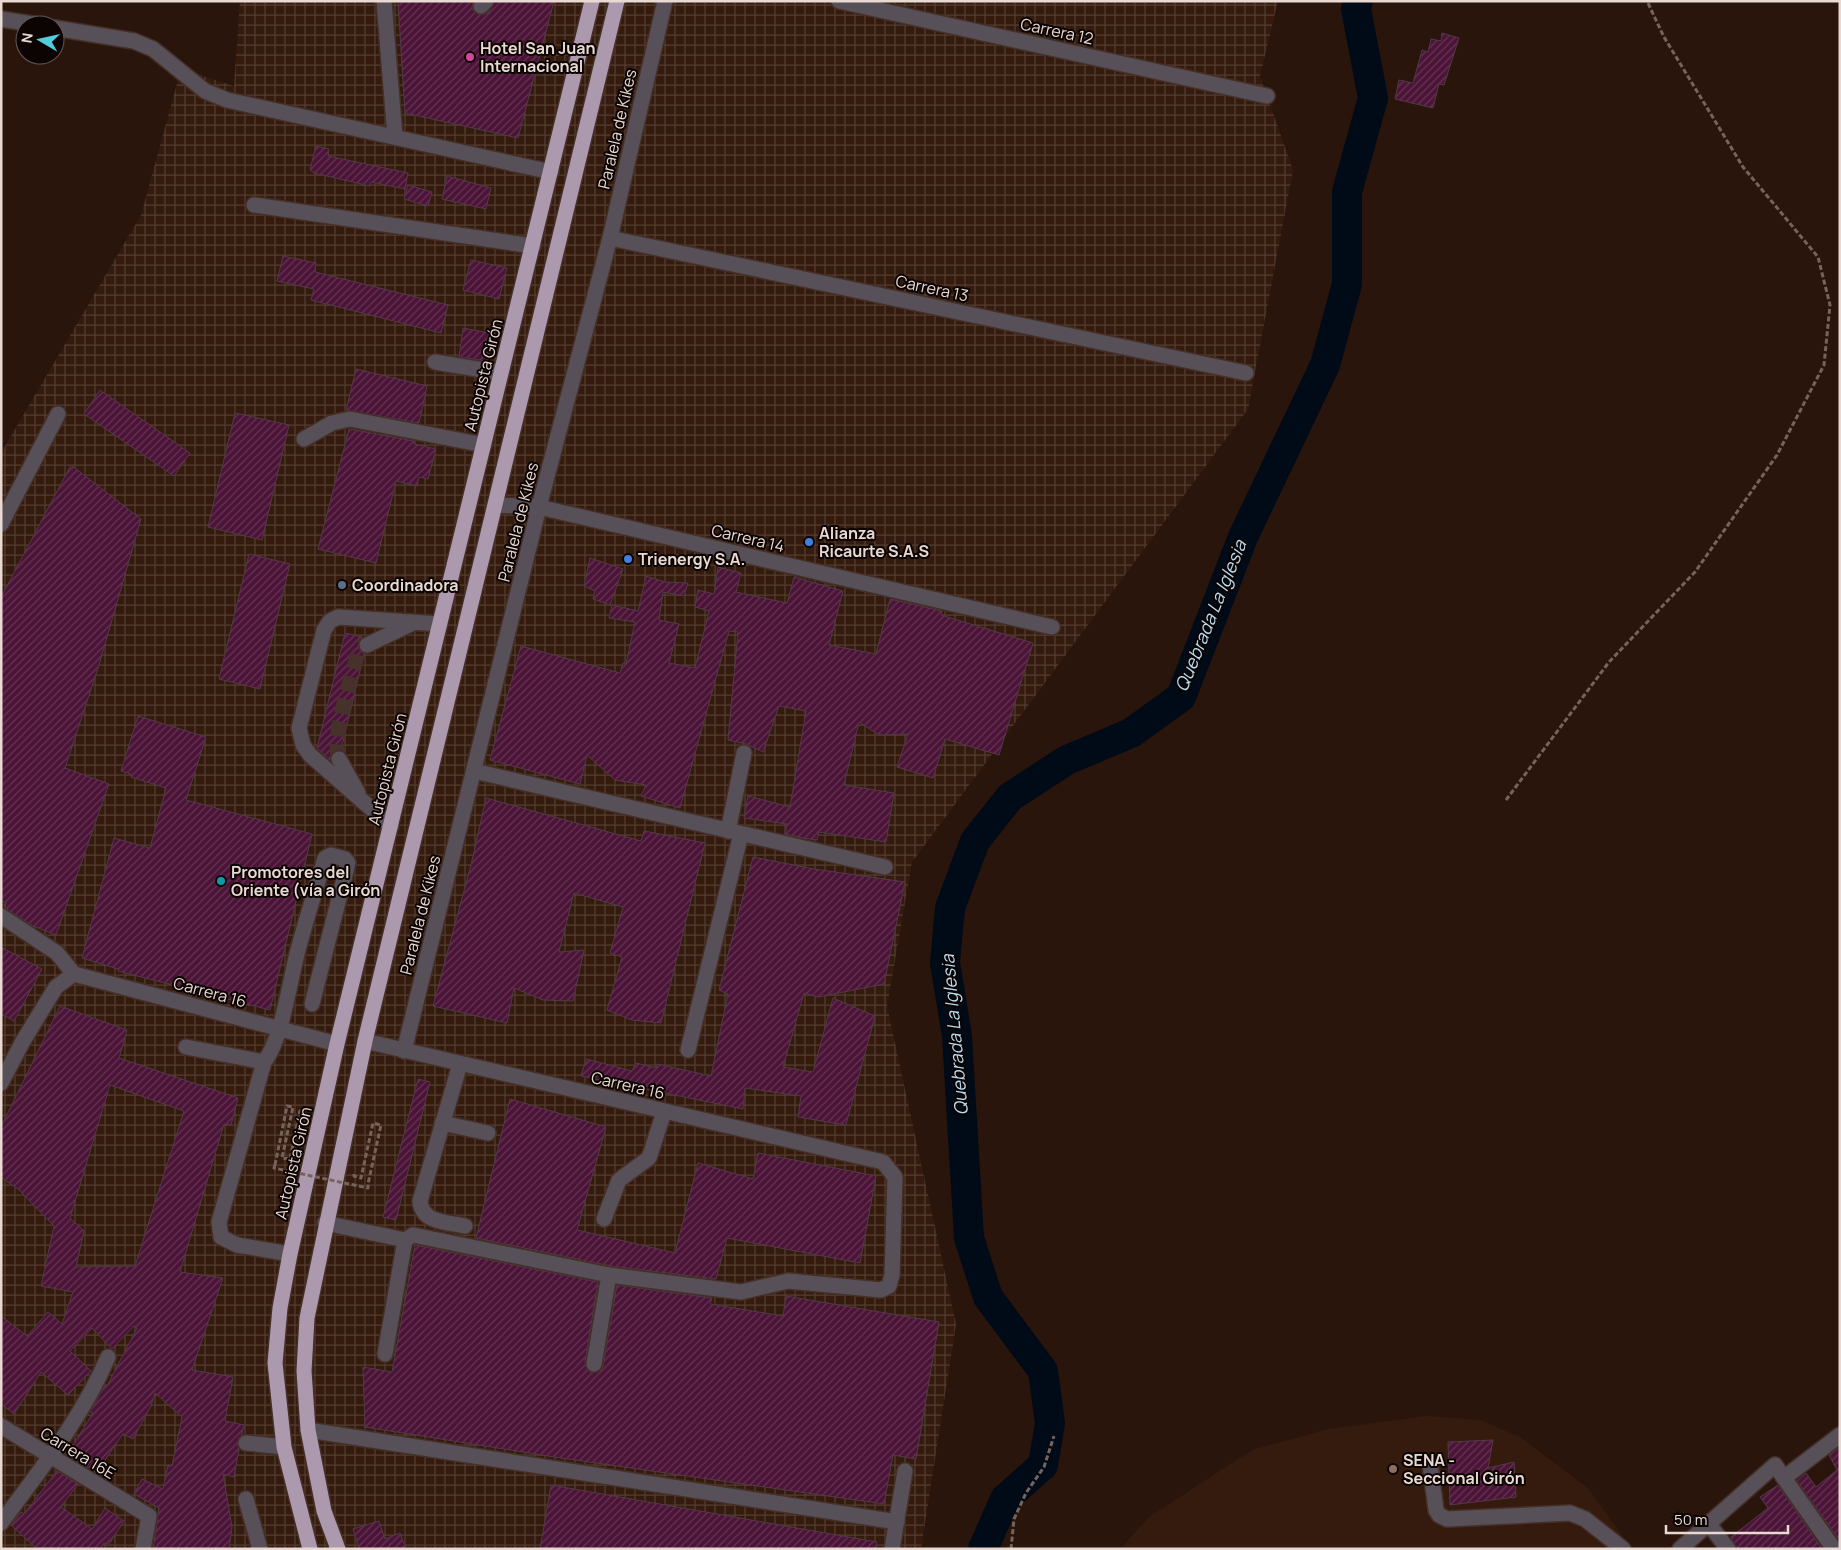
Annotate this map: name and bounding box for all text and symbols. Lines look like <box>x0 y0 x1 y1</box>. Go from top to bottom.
street label: Carrera 12 <box>1019 13 1095 49</box>
north arrow <box>15 15 65 65</box>
text: N <box>16 31 37 44</box>
place label: Hotel San Juan Internacional <box>480 37 595 77</box>
marker: Hotel San Juan Internacional <box>464 51 476 63</box>
street label: Paralela de Kikes <box>593 67 641 191</box>
street label: Carrera 13 <box>894 270 970 306</box>
street label: Autopista Girón <box>458 317 508 433</box>
street label: Paralela de Kikes <box>493 460 543 584</box>
street label: Carrera 14 <box>709 519 787 557</box>
place label: Alianza Ricaurte S.A.S <box>819 522 929 562</box>
water label: Quebrada La Iglesia <box>1169 535 1252 695</box>
marker: Alianza Ricaurte S.A.S <box>803 536 815 548</box>
place label: Trienergy S.A. <box>638 548 745 570</box>
marker: Trienergy S.A. <box>622 553 634 565</box>
place label: Coordinadora <box>352 574 459 596</box>
marker: Coordinadora <box>336 579 348 591</box>
street label: Autopista Girón <box>362 711 412 827</box>
street label: Paralela de Kikes <box>395 853 445 977</box>
place label: Promotores del Oriente (vía a Girón <box>231 861 380 901</box>
marker: Promotores del Oriente (vía a Girón <box>215 875 227 887</box>
water label: Quebrada La Iglesia <box>935 953 973 1116</box>
street label: Carrera 16 <box>171 972 249 1012</box>
street label: Carrera 16 <box>589 1066 667 1104</box>
street label: Autopista Girón <box>269 1105 317 1221</box>
street label: Carrera 16E <box>36 1422 120 1484</box>
place label: SENA - Seccional Girón <box>1403 1449 1525 1489</box>
marker: SENA - Seccional Girón <box>1387 1463 1399 1475</box>
scale bar <box>1666 1502 1788 1534</box>
text: 50 m <box>1674 1509 1708 1530</box>

